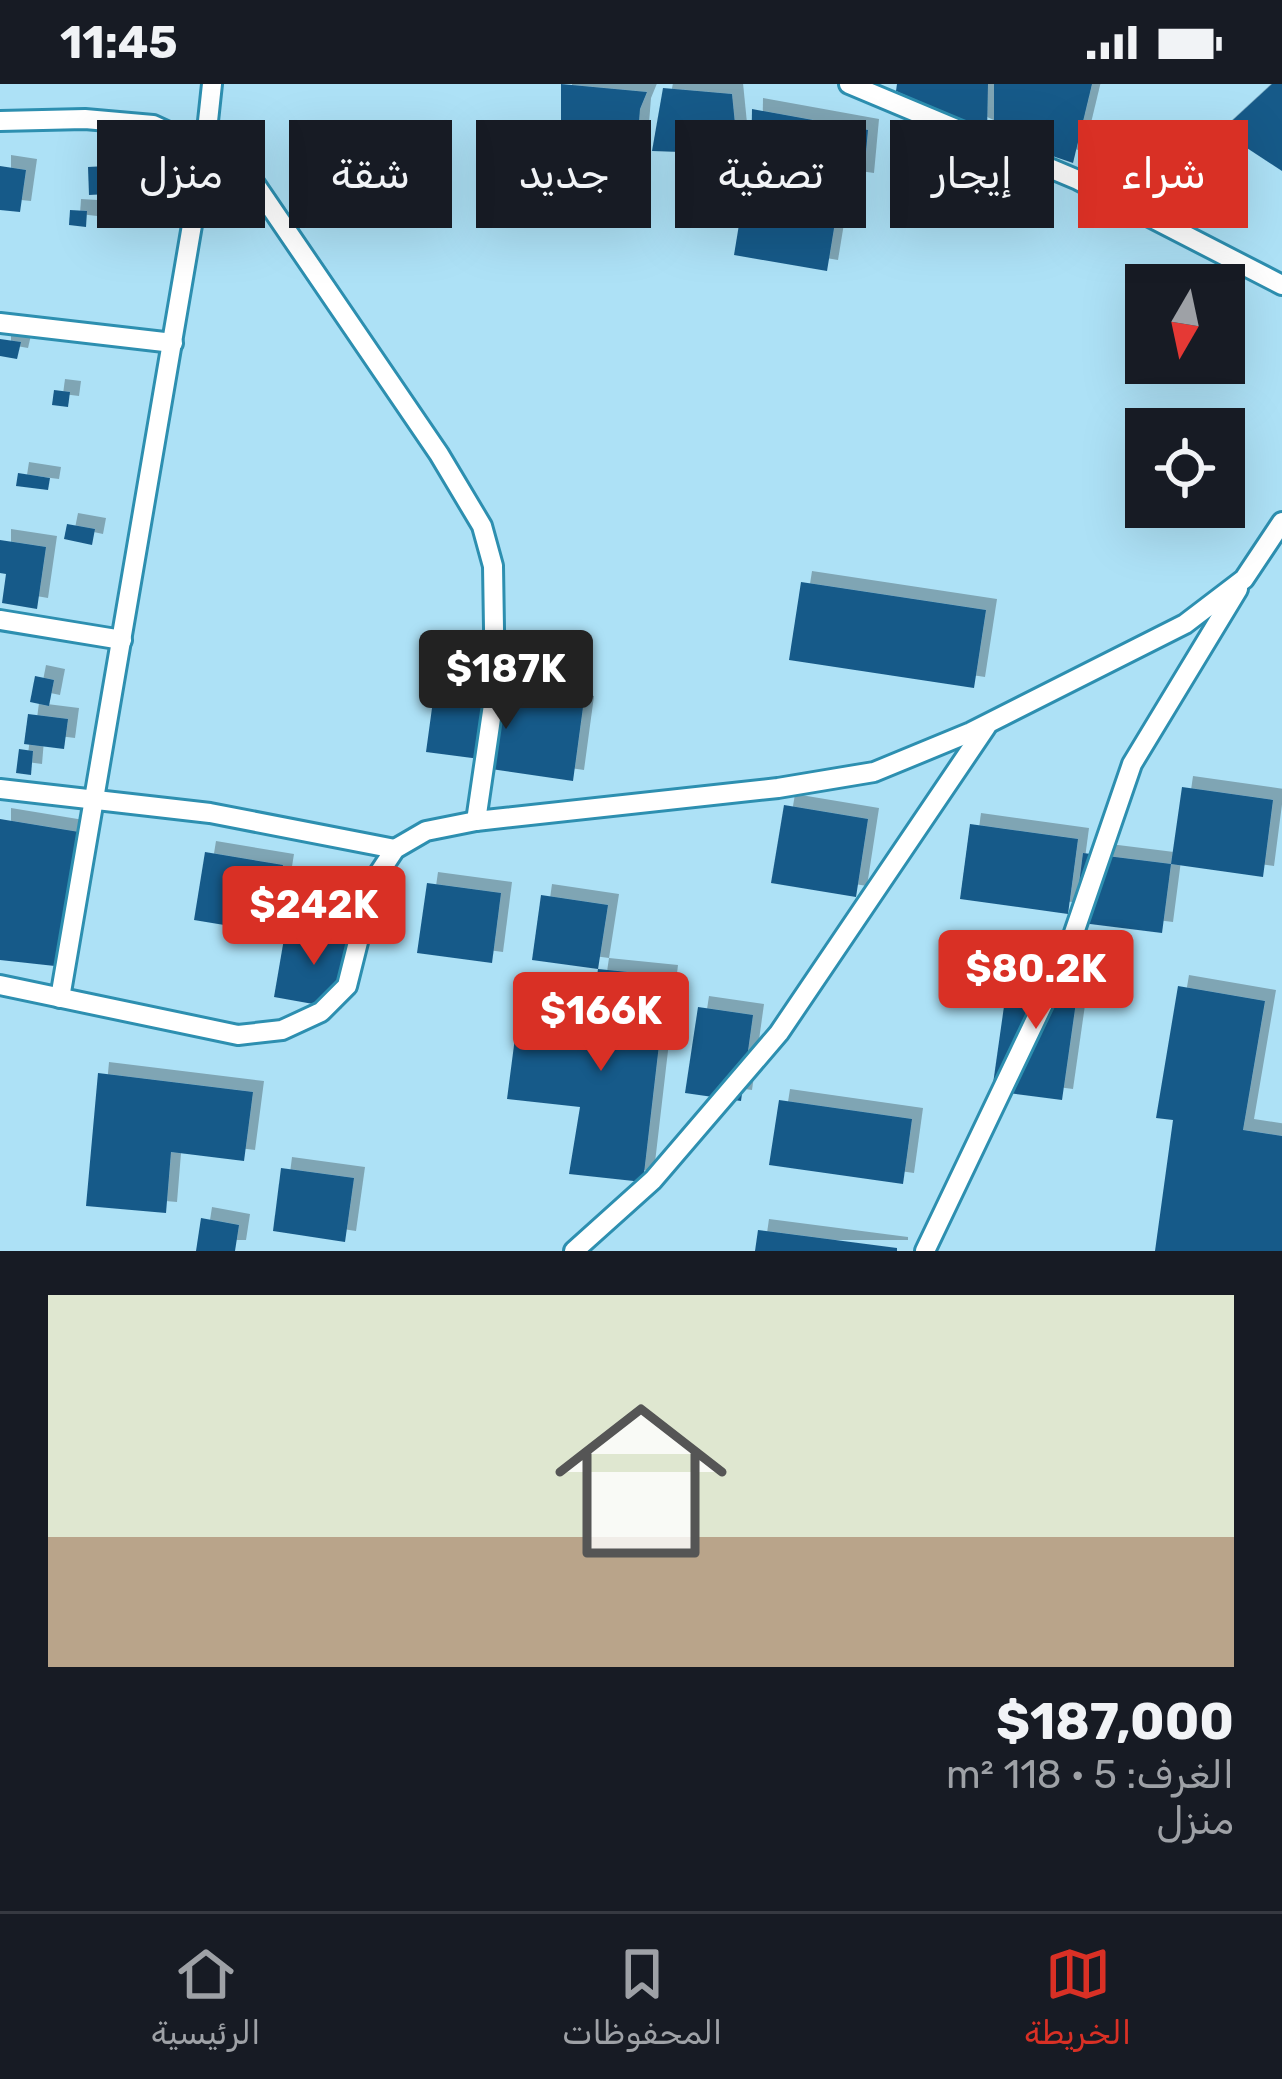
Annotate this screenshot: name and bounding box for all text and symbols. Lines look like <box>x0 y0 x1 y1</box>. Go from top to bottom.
text: 11:45 <box>60 16 178 69</box>
chip: منزل <box>97 120 265 228</box>
chip: شقة <box>289 120 452 228</box>
chip: جديد <box>476 120 651 228</box>
chip: تصفية <box>675 120 866 228</box>
chip: إيجار <box>890 120 1054 228</box>
chip: شراء <box>1078 120 1248 228</box>
north arrow <box>1125 264 1245 384</box>
map controls <box>1125 264 1245 528</box>
button: locate <box>1125 408 1245 528</box>
pin: $187K <box>422 630 590 732</box>
text: $187K <box>446 646 566 692</box>
pin: $242K <box>230 866 398 968</box>
text: $242K <box>249 882 379 928</box>
pin: $80.2K <box>938 930 1134 1032</box>
text: $80.2K <box>966 946 1106 992</box>
pin: $166K <box>517 972 685 1074</box>
text: $166K <box>540 988 662 1034</box>
icon: home <box>533 1373 749 1589</box>
text: $187,000 <box>996 1691 1234 1752</box>
text: الغرف: 5 · 118 m² <box>946 1752 1234 1798</box>
text: منزل <box>1156 1798 1234 1844</box>
tab: الرئيسية <box>151 1941 261 2052</box>
tab: المحفوظات <box>562 1941 722 2052</box>
tab: الخريطة <box>1024 1941 1131 2052</box>

